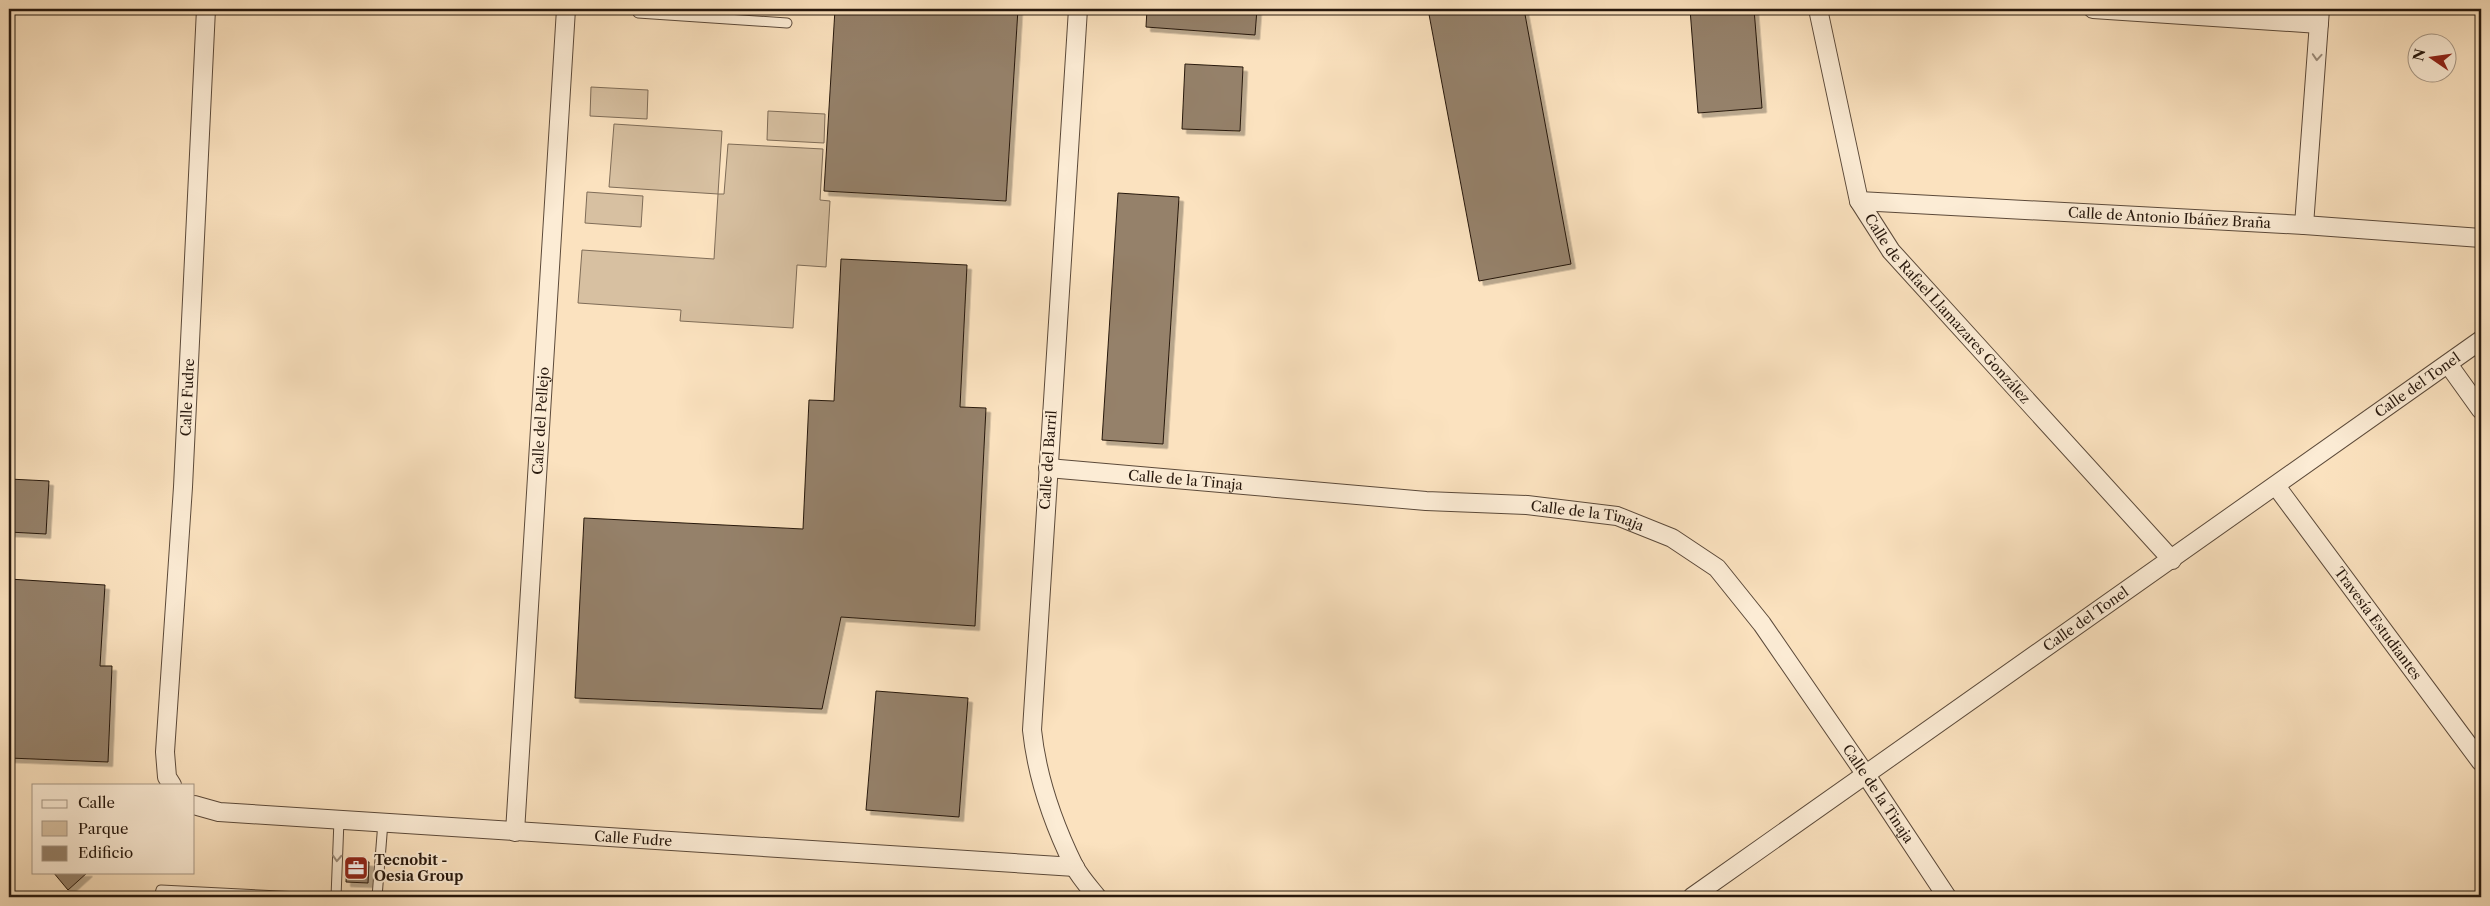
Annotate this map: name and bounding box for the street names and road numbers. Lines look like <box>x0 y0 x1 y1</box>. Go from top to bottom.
street label: Calle de Antonio Ibáñez Braña <box>2068 203 2272 232</box>
street label: Calle de Rafael Llamazares González <box>1860 210 2034 407</box>
street label: Calle del Tonel <box>2371 349 2464 421</box>
street label: Calle Fudre <box>176 358 198 437</box>
street label: Calle del Pellejo <box>528 366 553 475</box>
street label: Calle del Barril <box>1036 410 1060 510</box>
street label: Calle de la Tinaja <box>1127 466 1244 494</box>
street label: Calle de la Tinaja <box>1530 497 1647 535</box>
street label: Travesía Estudiantes <box>2330 563 2426 683</box>
street label: Calle del Tonel <box>2040 583 2132 655</box>
street label: Calle de la Tinaja <box>1839 741 1918 847</box>
street label: Calle Fudre <box>594 827 673 850</box>

